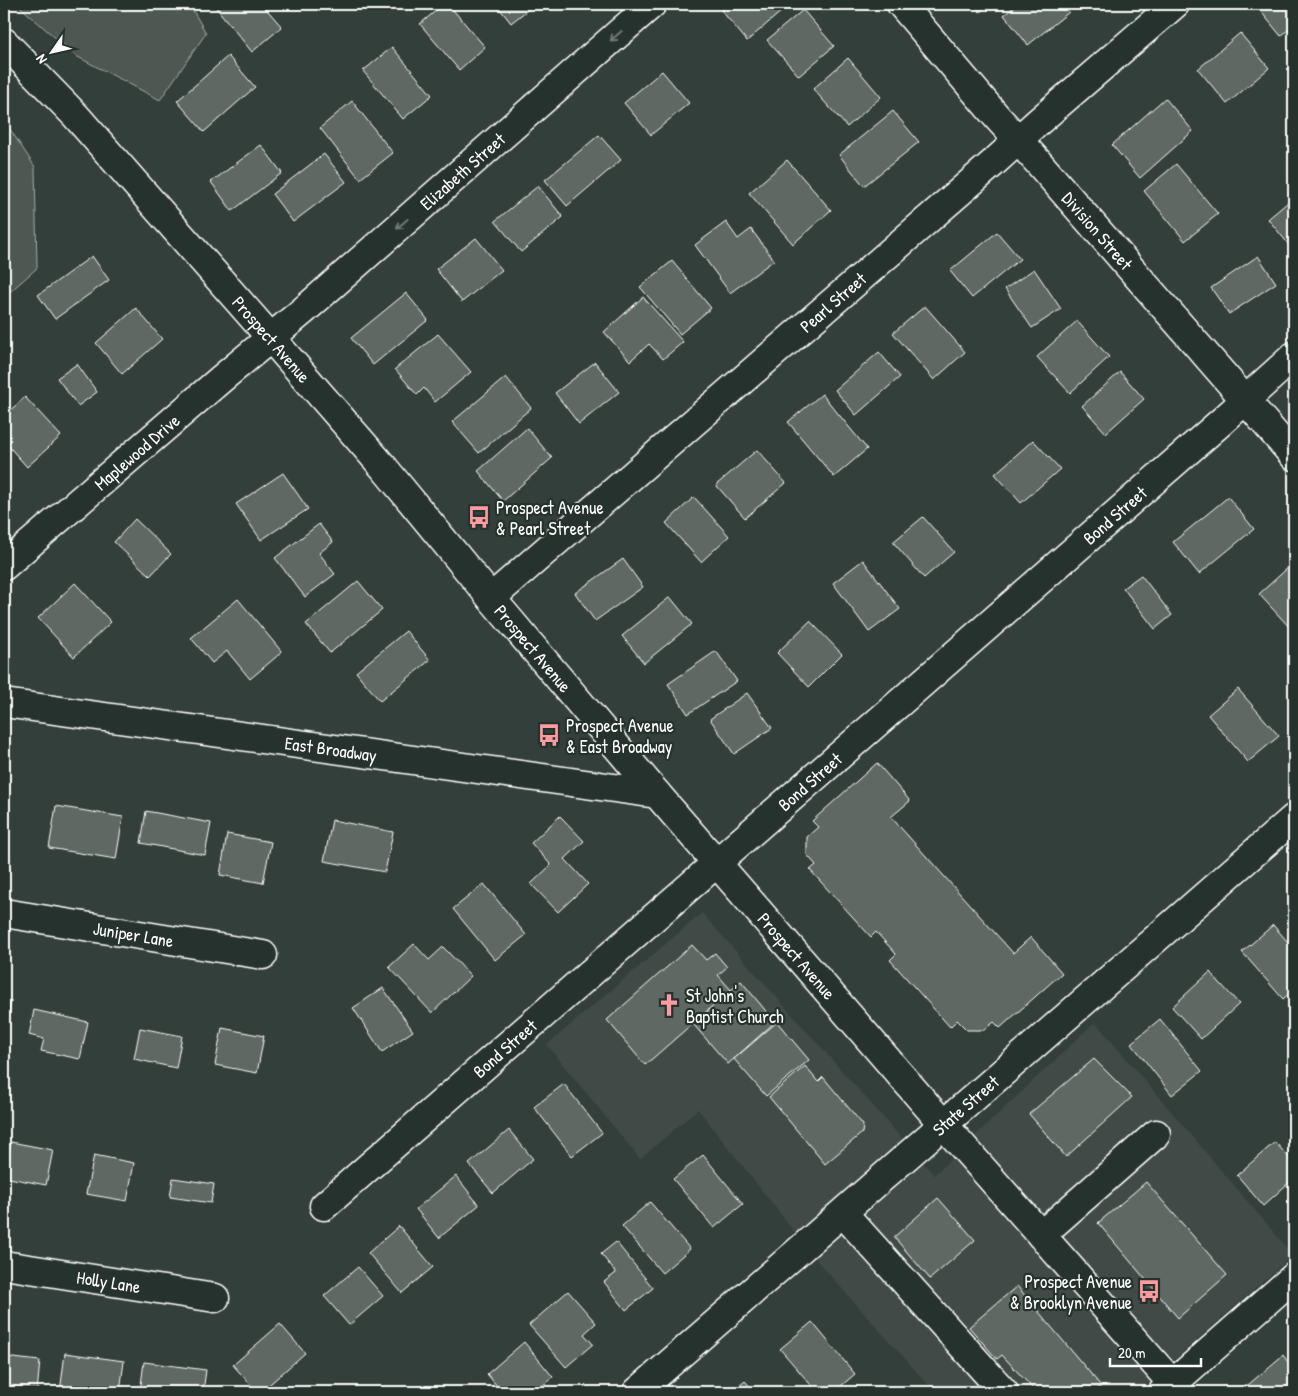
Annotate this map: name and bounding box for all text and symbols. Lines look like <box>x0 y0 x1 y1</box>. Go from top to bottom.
north arrow <box>28 28 78 78</box>
one-way arrow <box>609 30 622 42</box>
text: N <box>31 51 51 68</box>
street label: Elizabeth Street <box>414 126 511 215</box>
street label: Division Street <box>1057 186 1139 276</box>
one-way arrow <box>395 218 408 230</box>
street label: Pearl Street <box>794 266 872 338</box>
street label: Prospect Avenue <box>227 290 317 388</box>
street label: Maplewood Drive <box>88 408 185 496</box>
street label: Bond Street <box>1077 480 1153 550</box>
place label: Prospect Avenue & Pearl Street <box>496 495 604 541</box>
bus stop icon: Prospect Avenue & Pearl Street <box>466 504 492 530</box>
street label: Prospect Avenue <box>489 599 578 697</box>
place label: Prospect Avenue & East Broadway <box>566 713 674 759</box>
bus stop icon: Prospect Avenue & East Broadway <box>536 722 562 748</box>
street label: East Broadway <box>283 730 379 767</box>
street label: Bond Street <box>772 746 848 817</box>
street label: Prospect Avenue <box>752 907 842 1004</box>
street label: Juniper Lane <box>91 915 175 953</box>
place label: St John's Baptist Church <box>686 983 784 1029</box>
church icon: St John's Baptist Church <box>656 992 682 1018</box>
street label: Bond Street <box>467 1013 543 1083</box>
street label: State Street <box>927 1069 1005 1141</box>
street label: Holly Lane <box>75 1264 142 1299</box>
place label: Prospect Avenue & Brooklyn Avenue <box>1010 1269 1132 1315</box>
bus stop icon: Prospect Avenue & Brooklyn Avenue <box>1136 1278 1162 1304</box>
scale bar <box>1110 1336 1202 1368</box>
text: 20 m <box>1118 1342 1145 1363</box>

